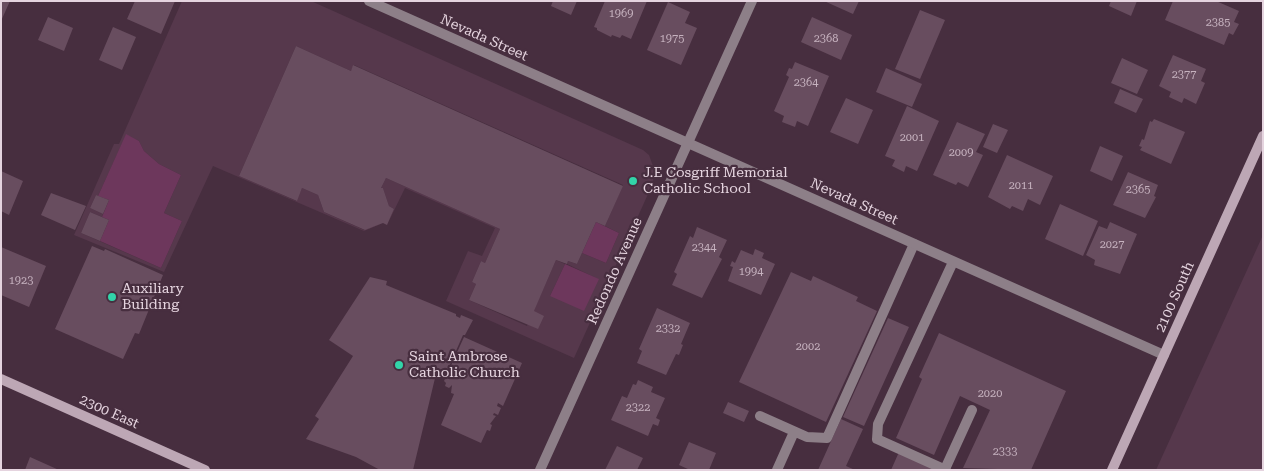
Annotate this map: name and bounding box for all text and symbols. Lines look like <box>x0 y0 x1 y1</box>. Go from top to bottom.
house number: 1969 <box>609 7 633 21</box>
street label: Nevada Street <box>438 11 530 65</box>
house number: 2385 <box>1206 16 1230 30</box>
house number: 1975 <box>660 32 684 46</box>
house number: 2368 <box>814 32 838 46</box>
house number: 2377 <box>1172 68 1196 82</box>
house number: 2364 <box>794 76 818 90</box>
house number: 2001 <box>900 131 924 145</box>
house number: 2009 <box>949 146 973 160</box>
place label: J.E Cosgriff Memorial Catholic School <box>643 165 787 198</box>
marker: J.E Cosgriff Memorial Catholic School <box>627 175 639 187</box>
street label: Nevada Street <box>808 175 900 229</box>
house number: 2011 <box>1009 179 1033 193</box>
house number: 2365 <box>1126 183 1150 197</box>
street label: Redondo Avenue <box>584 215 646 327</box>
house number: 2027 <box>1100 238 1124 252</box>
house number: 2344 <box>692 241 716 255</box>
street label: 2100 South <box>1152 259 1198 335</box>
house number: 1994 <box>739 265 763 279</box>
house number: 1923 <box>9 274 33 288</box>
place label: Auxiliary Building <box>122 281 184 314</box>
marker: Auxiliary Building <box>106 291 118 303</box>
house number: 2332 <box>656 322 680 336</box>
house number: 2002 <box>796 340 820 354</box>
place label: Saint Ambrose Catholic Church <box>409 349 520 382</box>
marker: Saint Ambrose Catholic Church <box>393 359 405 371</box>
house number: 2020 <box>978 387 1002 401</box>
street label: 2300 East <box>77 391 141 433</box>
house number: 2322 <box>626 401 650 415</box>
house number: 2333 <box>993 445 1017 459</box>

